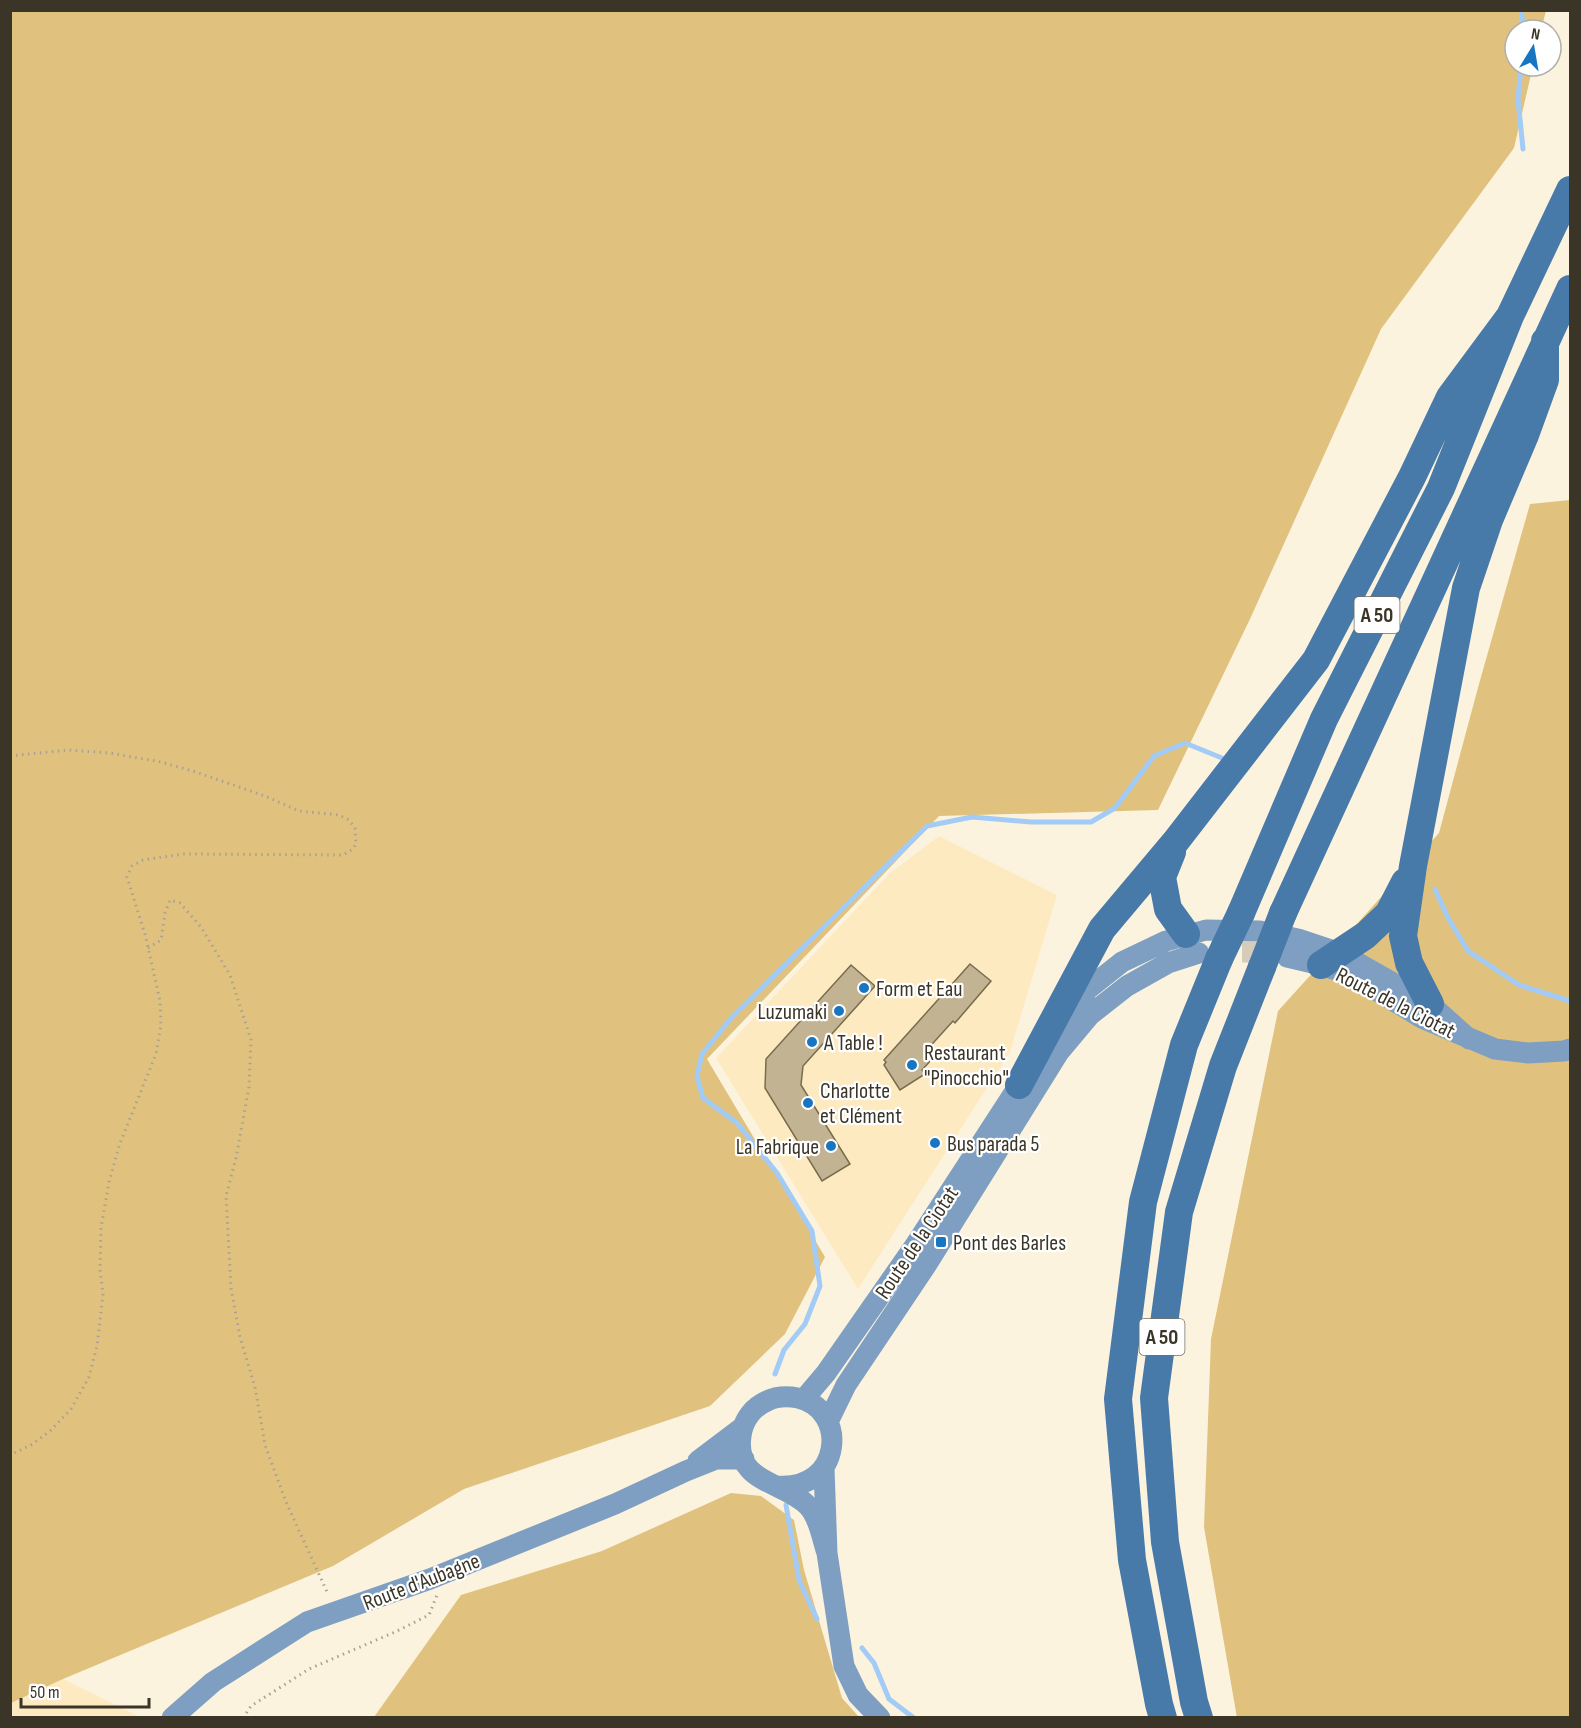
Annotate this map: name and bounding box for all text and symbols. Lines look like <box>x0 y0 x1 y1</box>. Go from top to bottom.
north arrow <box>1503 18 1563 78</box>
text: N <box>1530 25 1542 45</box>
road number: A 50 <box>1354 597 1400 633</box>
street label: Route de la Ciotat <box>1331 962 1460 1045</box>
place label: Form et Eau <box>876 976 962 1003</box>
marker: Form et Eau <box>857 981 871 995</box>
place label: Luzumaki <box>757 999 827 1026</box>
marker: Luzumaki <box>832 1004 846 1018</box>
place label: A Table ! <box>823 1030 883 1057</box>
marker: A Table ! <box>805 1035 819 1049</box>
place label: Restaurant "Pinocchio" <box>924 1040 1009 1092</box>
marker: Restaurant "Pinocchio" <box>905 1058 919 1072</box>
place label: Charlotte et Clément <box>820 1078 902 1130</box>
marker: Charlotte et Clément <box>801 1096 815 1110</box>
place label: Bus parada 5 <box>947 1131 1040 1158</box>
place label: La Fabrique <box>736 1134 819 1161</box>
marker: Bus parada 5 <box>928 1136 942 1150</box>
marker: La Fabrique <box>824 1139 838 1153</box>
street label: Route de la Ciotat <box>870 1181 965 1304</box>
place label: Pont des Barles <box>953 1230 1066 1257</box>
marker: Pont des Barles <box>934 1235 948 1249</box>
road number: A 50 <box>1140 1319 1184 1355</box>
street label: Route d'Aubagne <box>359 1548 484 1617</box>
scale bar <box>21 1671 148 1709</box>
text: 50 m <box>30 1682 60 1703</box>

